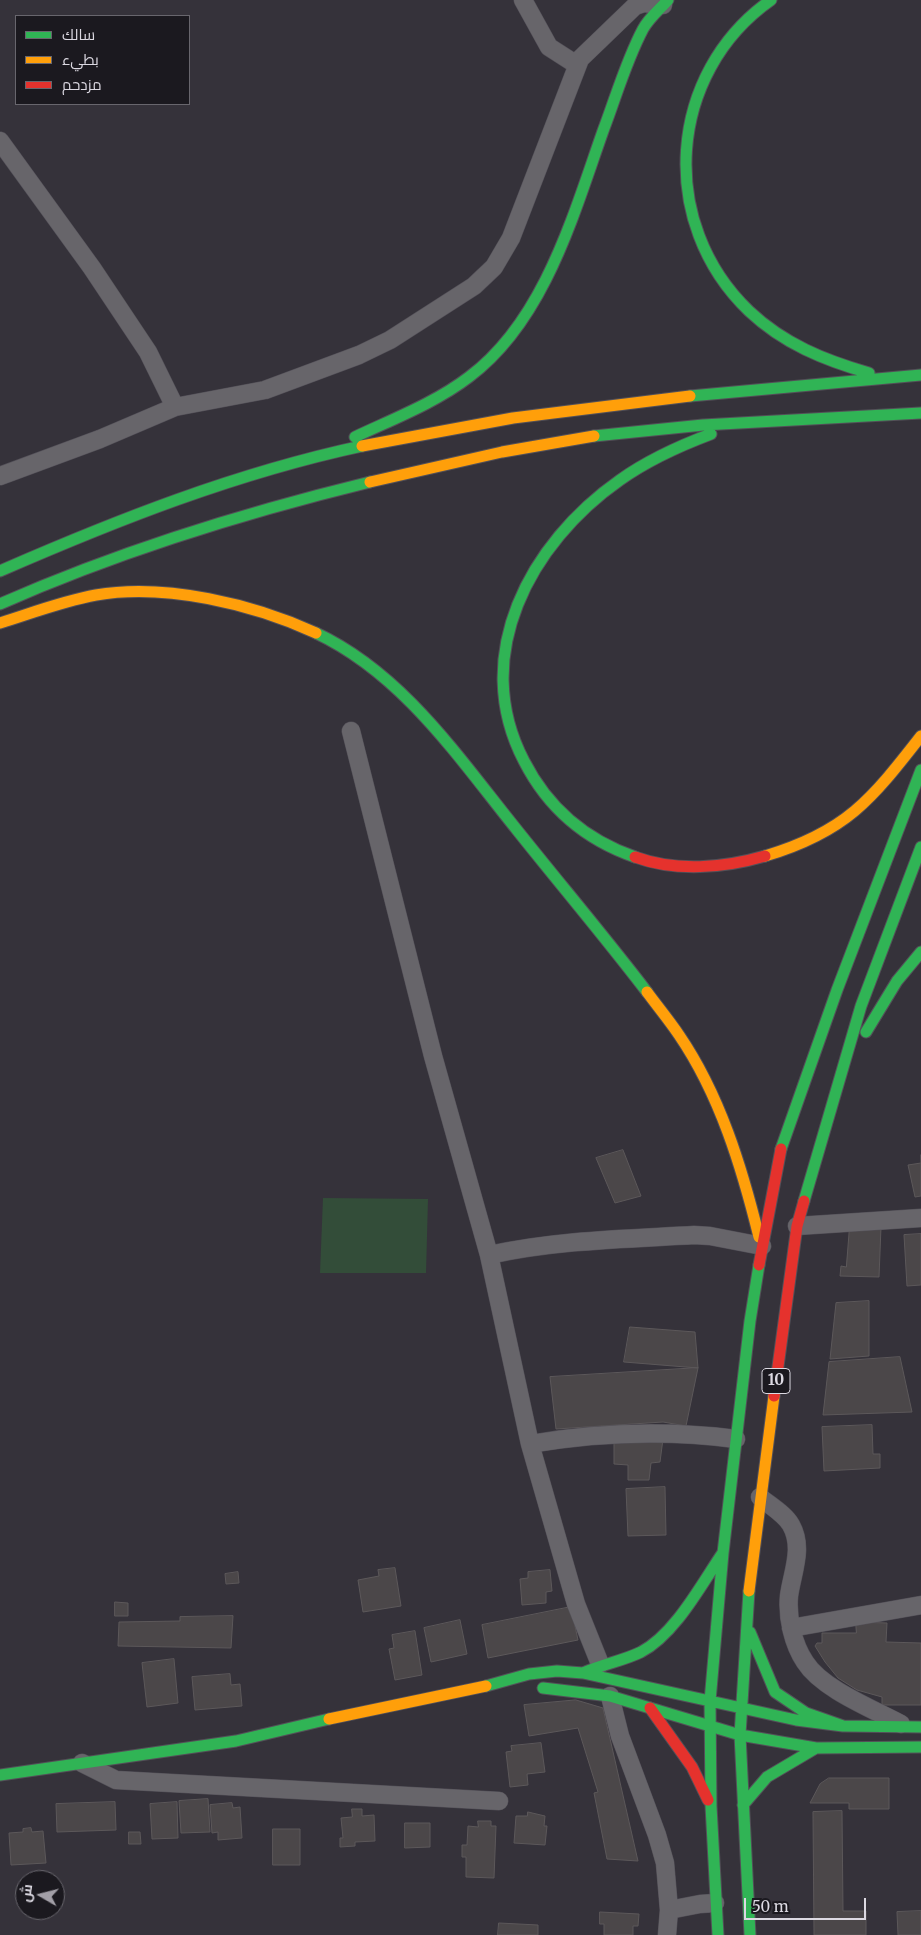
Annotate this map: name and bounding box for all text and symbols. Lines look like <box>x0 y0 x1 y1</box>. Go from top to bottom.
legend <box>15 15 190 105</box>
text: سالك <box>62 25 95 44</box>
text: بطيء <box>62 50 99 69</box>
text: مزدحم <box>62 75 102 94</box>
road number: 10 <box>762 1368 790 1394</box>
north arrow <box>15 1870 65 1920</box>
text: ش <box>16 1883 36 1903</box>
scale bar <box>746 1888 868 1920</box>
text: 50 m <box>752 1897 789 1916</box>

